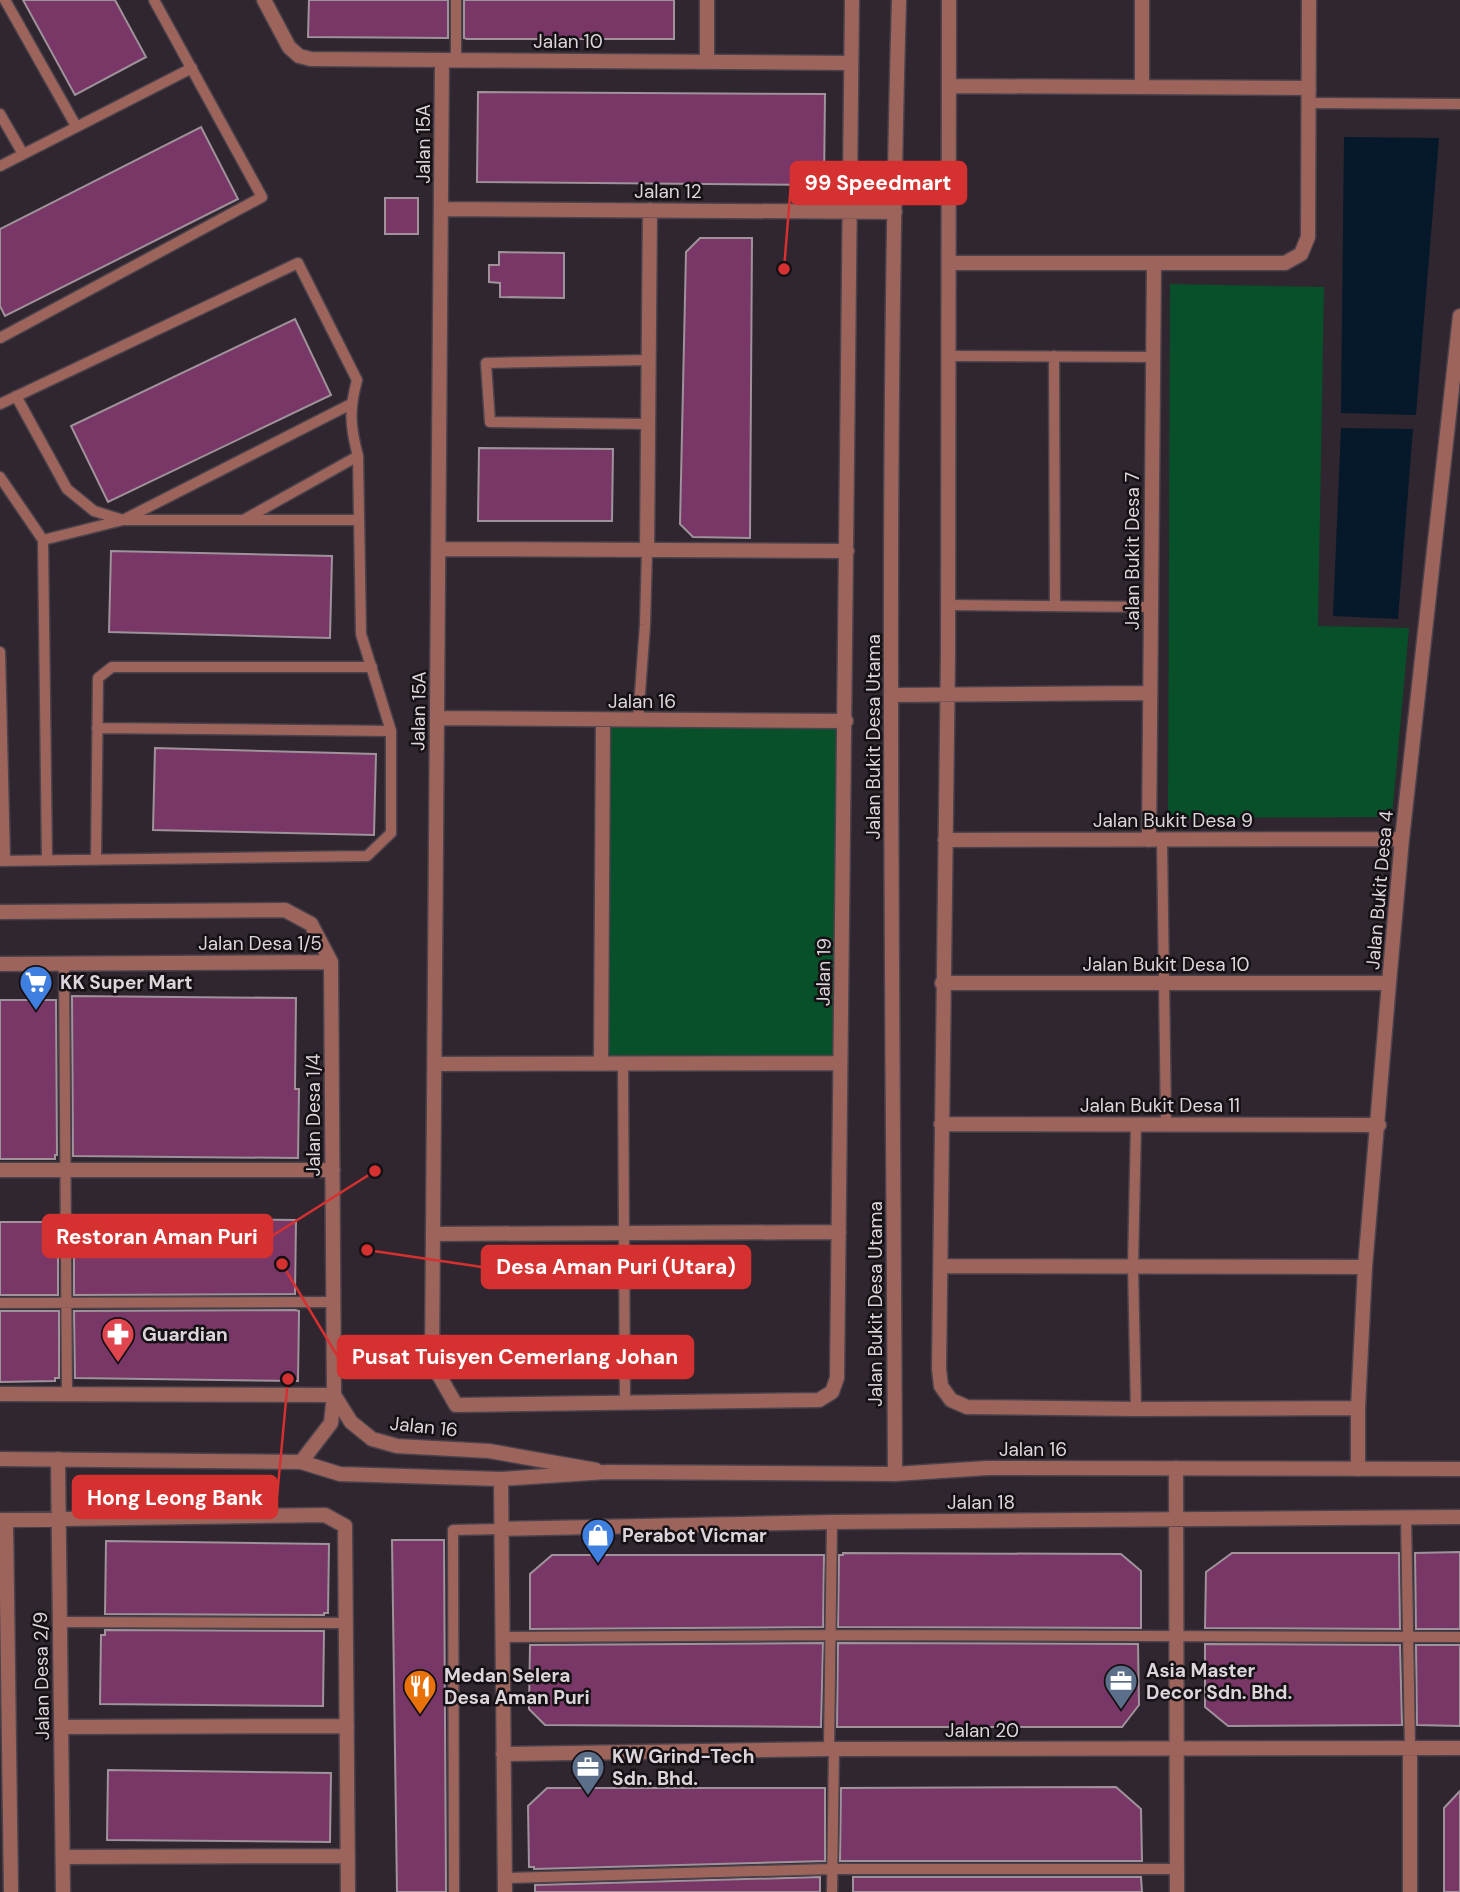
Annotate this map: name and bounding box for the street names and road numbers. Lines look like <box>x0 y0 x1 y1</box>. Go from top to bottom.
street label: Jalan 10 <box>533 29 603 54</box>
street label: Jalan 15A <box>411 104 436 184</box>
street label: Jalan 12 <box>634 179 702 204</box>
street label: Jalan Bukit Desa 7 <box>1120 472 1145 630</box>
street label: Jalan Bukit Desa Utama <box>861 634 886 840</box>
street label: Jalan 15A <box>405 671 432 751</box>
street label: Jalan 16 <box>608 689 676 714</box>
street label: Jalan Bukit Desa 9 <box>1093 808 1253 833</box>
street label: Jalan Bukit Desa 4 <box>1360 809 1399 971</box>
street label: Jalan Desa 1/5 <box>198 931 322 956</box>
street label: Jalan 19 <box>810 938 837 1006</box>
street label: Jalan Bukit Desa 10 <box>1082 952 1250 977</box>
street label: Jalan Desa 1/4 <box>301 1054 326 1176</box>
street label: Jalan Bukit Desa 11 <box>1080 1093 1240 1118</box>
street label: Jalan Bukit Desa Utama <box>863 1201 888 1407</box>
street label: Jalan 16 <box>389 1410 459 1442</box>
street label: Jalan 16 <box>999 1437 1067 1462</box>
street label: Jalan 18 <box>947 1490 1015 1515</box>
street label: Jalan Desa 2/9 <box>28 1611 55 1741</box>
street label: Jalan 20 <box>945 1718 1019 1743</box>

